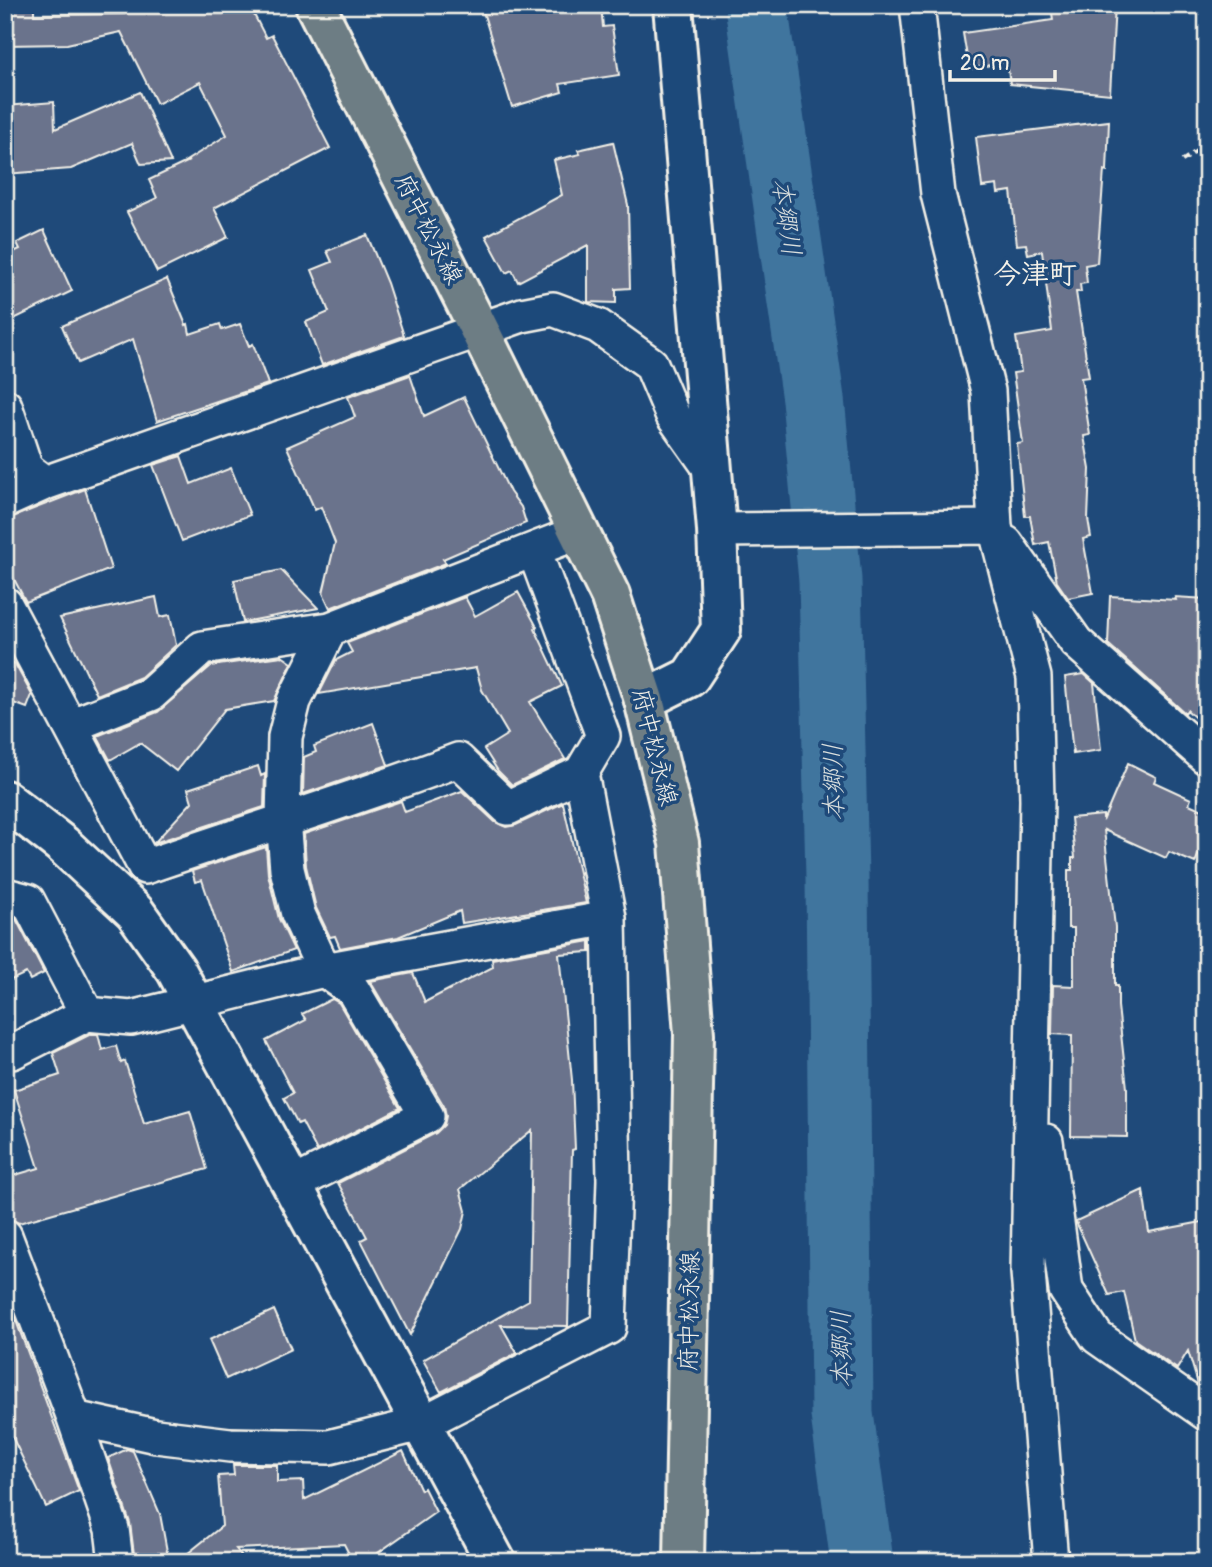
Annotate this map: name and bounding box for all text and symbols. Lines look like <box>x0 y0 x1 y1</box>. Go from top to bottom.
scale bar <box>950 38 1054 82</box>
text: 20 m <box>960 50 1009 77</box>
street label: 府中松永線 <box>388 169 469 289</box>
water label: 本郷川 <box>765 176 807 258</box>
district label: 今津町 <box>993 257 1077 292</box>
street label: 府中松永線 <box>626 685 683 809</box>
water label: 本郷川 <box>817 743 851 821</box>
street label: 府中松永線 <box>674 1251 705 1371</box>
water label: 本郷川 <box>825 1310 859 1388</box>

